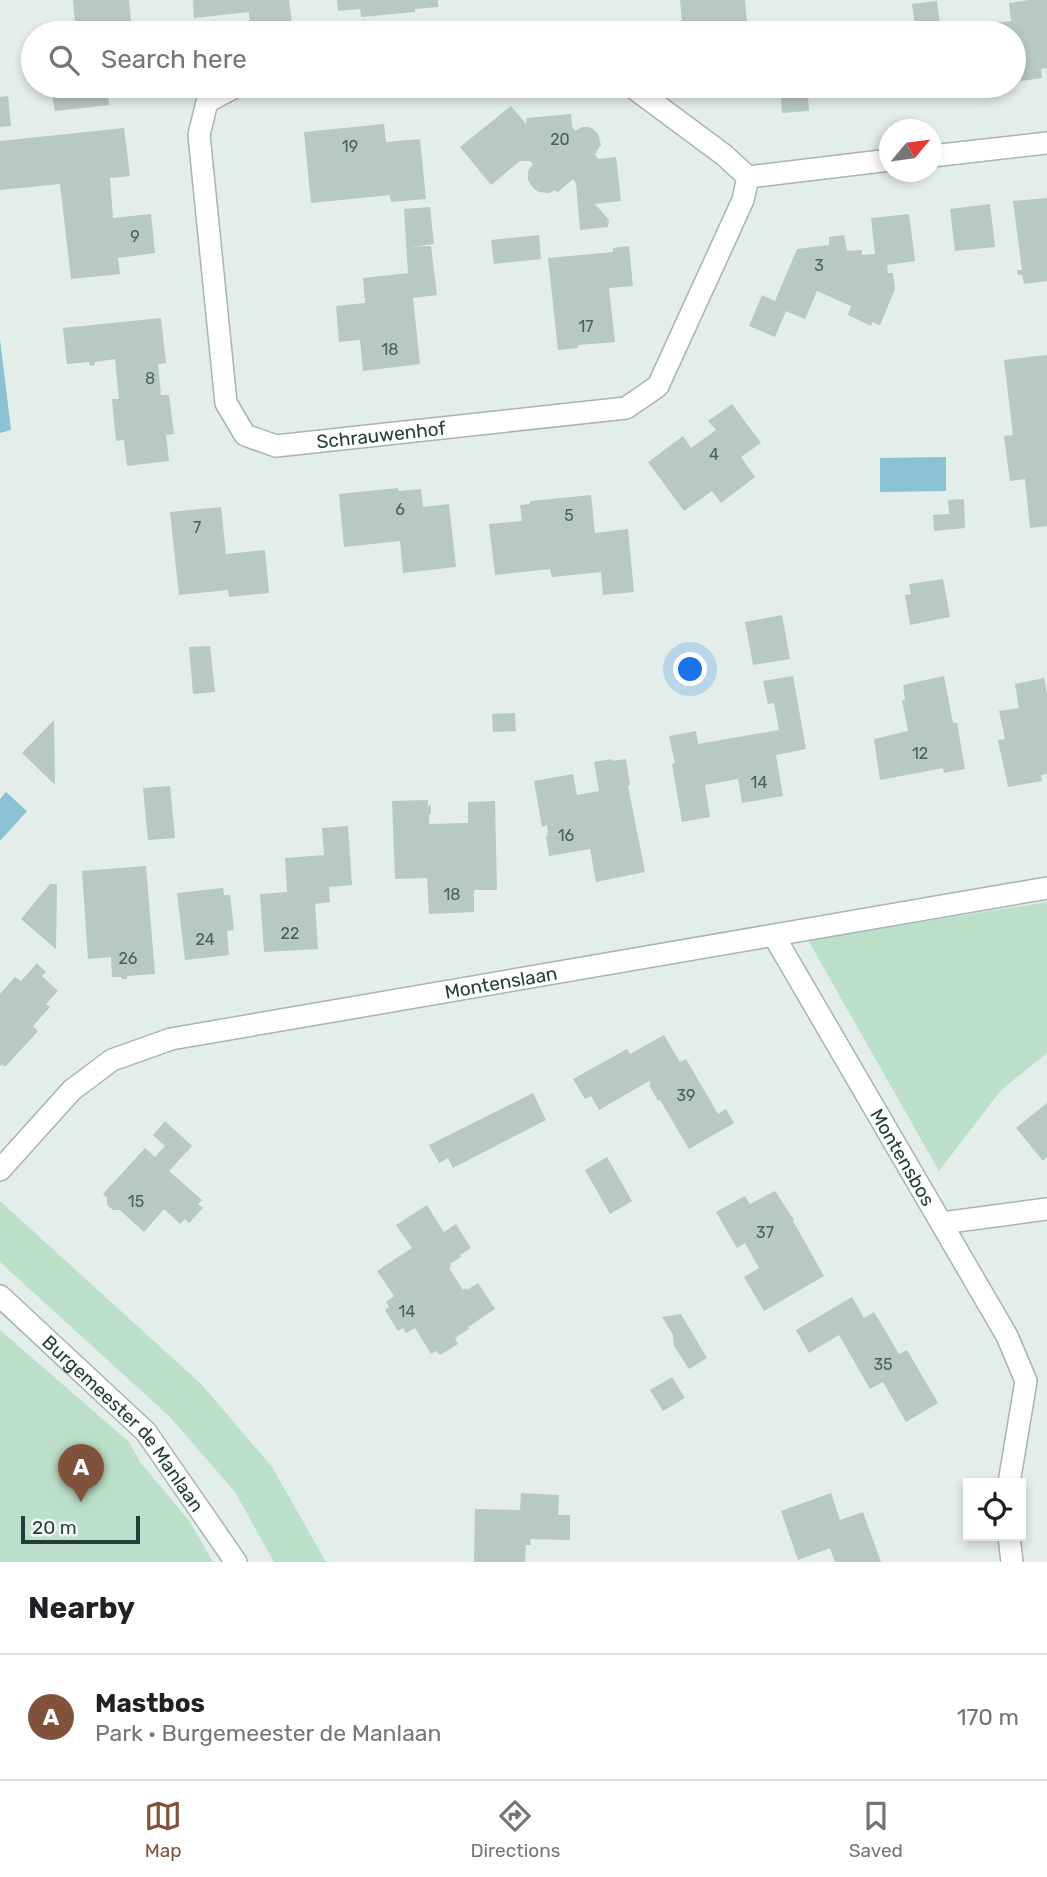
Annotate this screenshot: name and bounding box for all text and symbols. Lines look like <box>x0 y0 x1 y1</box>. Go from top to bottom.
search box <box>21 21 1026 98</box>
icon: search <box>45 41 83 79</box>
text: Search here <box>101 44 247 75</box>
north arrow <box>879 119 942 182</box>
house number: 20 <box>550 130 570 149</box>
house number: 19 <box>342 137 358 156</box>
house number: 9 <box>130 227 140 246</box>
house number: 3 <box>814 256 824 275</box>
house number: 17 <box>578 317 594 336</box>
house number: 18 <box>381 340 399 359</box>
house number: 8 <box>145 369 155 388</box>
street label: Schrauwenhof <box>315 417 447 454</box>
house number: 4 <box>709 445 719 464</box>
house number: 6 <box>395 500 405 519</box>
house number: 5 <box>564 506 574 525</box>
house number: 7 <box>193 518 201 537</box>
your location <box>673 652 707 686</box>
house number: 12 <box>912 744 928 763</box>
house number: 14 <box>751 773 767 792</box>
house number: 16 <box>558 826 575 845</box>
house number: 18 <box>443 885 461 904</box>
house number: 22 <box>281 924 299 943</box>
house number: 24 <box>195 930 215 949</box>
house number: 26 <box>118 949 138 968</box>
street label: Montenslaan <box>443 962 559 1004</box>
house number: 39 <box>676 1086 696 1105</box>
street label: Montensbos <box>865 1105 940 1210</box>
house number: 15 <box>128 1192 144 1211</box>
house number: 37 <box>756 1223 774 1242</box>
house number: 14 <box>399 1302 415 1321</box>
street label: Burgemeester de Manlaan <box>37 1330 209 1516</box>
house number: 35 <box>873 1355 893 1374</box>
pin: A <box>58 1444 104 1502</box>
map controls <box>963 1478 1026 1541</box>
button: locate <box>963 1478 1026 1541</box>
scale bar <box>21 1513 140 1545</box>
text: 20 m <box>32 1516 77 1539</box>
text: Nearby <box>28 1590 135 1626</box>
text: Mastbos <box>95 1688 205 1719</box>
text: A <box>43 1703 59 1731</box>
text: 170 m <box>957 1703 1019 1731</box>
text: Park · Burgemeester de Manlaan <box>95 1719 441 1747</box>
tab: Map <box>144 1797 182 1862</box>
tab: Directions <box>470 1797 560 1862</box>
tab: Saved <box>849 1797 903 1862</box>

